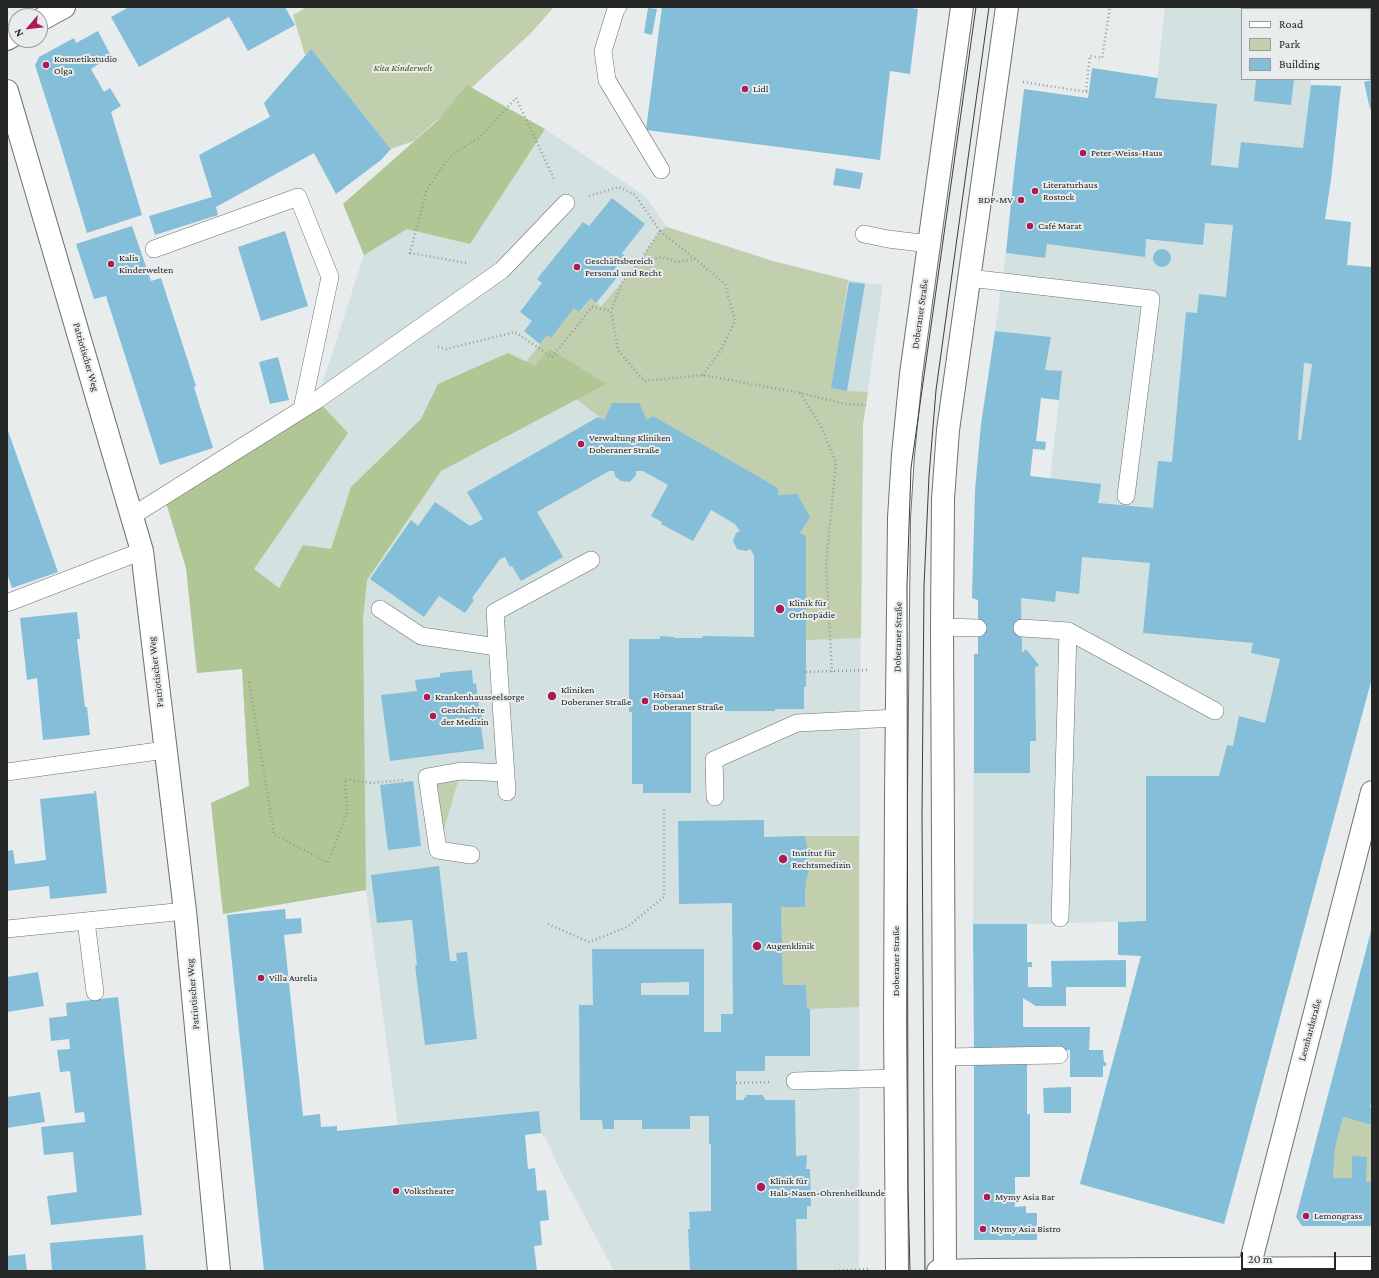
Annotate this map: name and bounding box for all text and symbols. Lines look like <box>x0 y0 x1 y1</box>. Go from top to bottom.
north arrow <box>8 8 48 48</box>
legend <box>1241 8 1371 80</box>
text: Road <box>1279 17 1303 31</box>
text: N <box>11 27 25 39</box>
text: Park <box>1279 37 1300 51</box>
place label: Kosmetikstudio Olga <box>54 53 117 76</box>
text: Building <box>1279 57 1320 71</box>
marker: Kosmetikstudio Olga <box>41 60 51 70</box>
park label: Kita Kinderwelt <box>374 62 432 74</box>
place label: Lidl <box>753 83 768 95</box>
marker: Lidl <box>740 84 750 94</box>
place label: Peter-Weiss-Haus <box>1091 147 1163 159</box>
marker: Peter-Weiss-Haus <box>1078 148 1088 158</box>
place label: Literaturhaus Rostock <box>1043 179 1098 202</box>
marker: Literaturhaus Rostock <box>1030 186 1040 196</box>
place label: BDP-MV <box>978 194 1013 206</box>
marker: BDP-MV <box>1016 195 1026 205</box>
place label: Café Marat <box>1038 220 1082 232</box>
marker: Café Marat <box>1025 221 1035 231</box>
place label: Kalis Kinderwelten <box>119 252 173 276</box>
place label: Geschäftsbereich Personal und Recht <box>585 255 662 278</box>
marker: Kalis Kinderwelten <box>106 259 116 269</box>
marker: Geschäftsbereich Personal und Recht <box>572 262 582 272</box>
street label: Doberaner Straße <box>909 278 931 350</box>
street label: Patriotischer Weg <box>70 321 102 393</box>
place label: Verwaltung Kliniken Doberaner Straße <box>589 432 671 456</box>
marker: Verwaltung Kliniken Doberaner Straße <box>576 439 586 449</box>
place label: Klinik für Orthopädie <box>789 597 835 620</box>
street label: Doberaner Straße <box>891 602 905 672</box>
marker: Klinik für Orthopädie <box>774 603 786 615</box>
street label: Patriotischer Weg <box>146 636 166 708</box>
place label: Kliniken Doberaner Straße <box>561 684 631 708</box>
place label: Hörsaal Doberaner Straße <box>653 689 723 712</box>
marker: Kliniken Doberaner Straße <box>546 690 558 702</box>
place label: Krankenhausseelsorge <box>435 691 525 703</box>
marker: Krankenhausseelsorge <box>422 692 432 702</box>
marker: Hörsaal Doberaner Straße <box>640 696 650 706</box>
place label: Geschichte der Medizin <box>441 704 489 728</box>
marker: Geschichte der Medizin <box>428 711 438 721</box>
place label: Institut für Rechtsmedizin <box>792 847 851 870</box>
marker: Institut für Rechtsmedizin <box>777 853 789 865</box>
street label: Doberaner Straße <box>890 926 902 996</box>
marker: Augenklinik <box>751 940 763 952</box>
place label: Augenklinik <box>766 940 814 952</box>
street label: Patriotischer Weg <box>184 958 202 1030</box>
place label: Villa Aurelia <box>269 972 317 984</box>
marker: Villa Aurelia <box>256 973 266 983</box>
street label: Leonhardstraße <box>1296 998 1324 1062</box>
place label: Klinik für Hals-Nasen-Ohrenheilkunde <box>770 1175 885 1198</box>
marker: Klinik für Hals-Nasen-Ohrenheilkunde <box>755 1181 767 1193</box>
place label: Volkstheater <box>404 1185 454 1197</box>
marker: Volkstheater <box>391 1186 401 1196</box>
place label: Mymy Asia Bar <box>995 1191 1055 1203</box>
marker: Mymy Asia Bar <box>982 1192 992 1202</box>
place label: Lemongrass <box>1314 1210 1362 1222</box>
marker: Lemongrass <box>1301 1211 1311 1221</box>
place label: Mymy Asia Bistro <box>991 1223 1061 1235</box>
marker: Mymy Asia Bistro <box>978 1224 988 1234</box>
scale bar <box>1243 1244 1338 1270</box>
text: 20 m <box>1248 1252 1272 1266</box>

